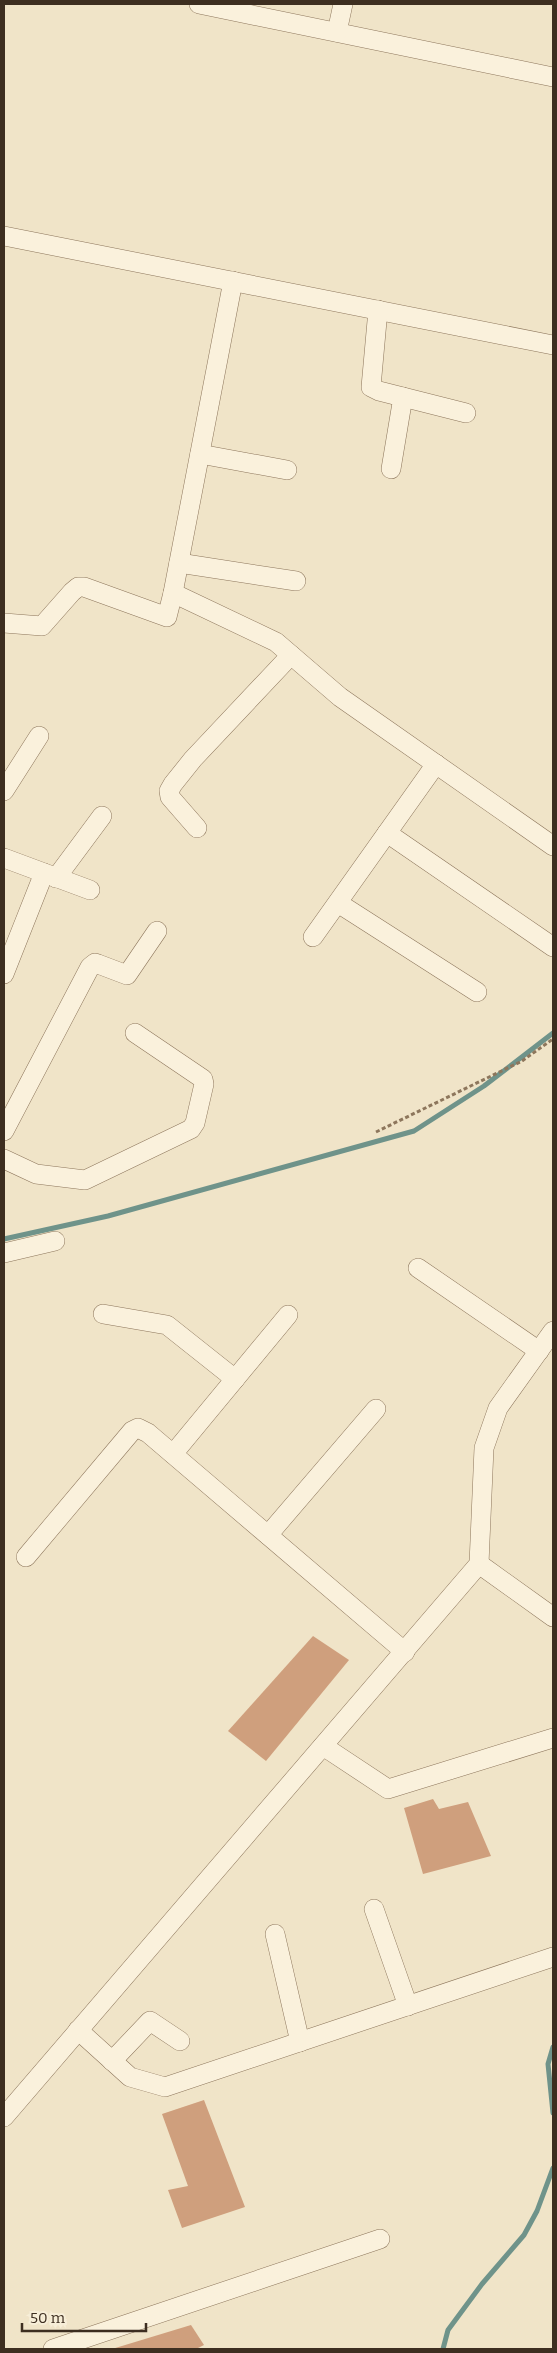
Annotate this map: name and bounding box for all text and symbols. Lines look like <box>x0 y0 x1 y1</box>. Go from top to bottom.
scale bar <box>22 2300 146 2332</box>
text: 50 m <box>30 2309 66 2327</box>

